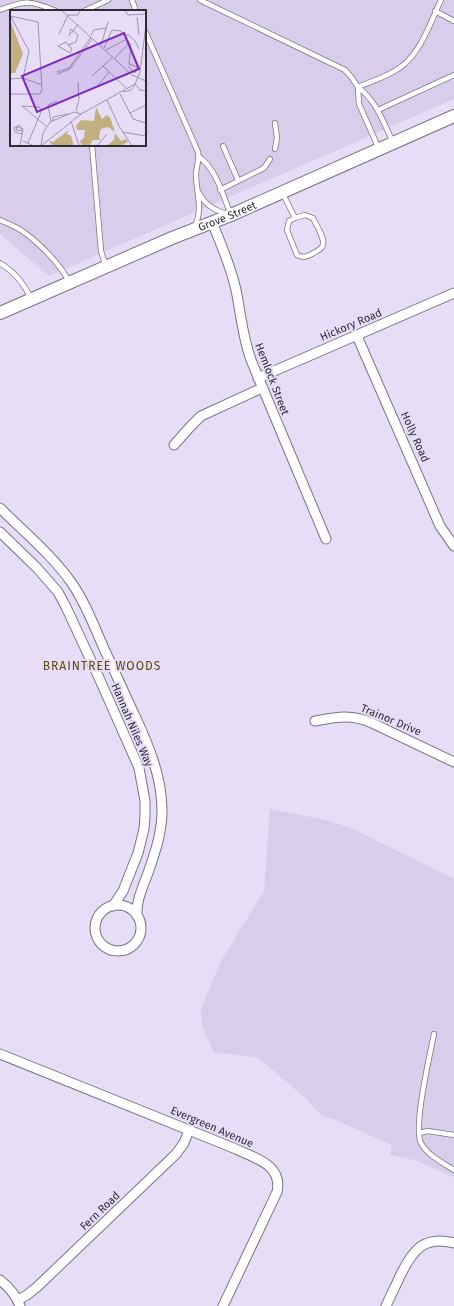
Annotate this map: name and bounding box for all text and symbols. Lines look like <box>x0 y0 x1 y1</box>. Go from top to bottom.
inset map <box>10 10 146 146</box>
street label: Grove Street <box>196 198 258 234</box>
street label: Hickory Road <box>318 306 384 344</box>
street label: Hemlock Street <box>252 341 292 417</box>
street label: Holly Road <box>398 410 432 464</box>
district label: BRAINTREE WOODS <box>43 659 161 673</box>
street label: Hannah Niles Way <box>109 681 156 769</box>
street label: Trainor Drive <box>359 701 423 739</box>
street label: Evergreen Avenue <box>169 1104 255 1150</box>
street label: Fern Road <box>78 1189 122 1233</box>

